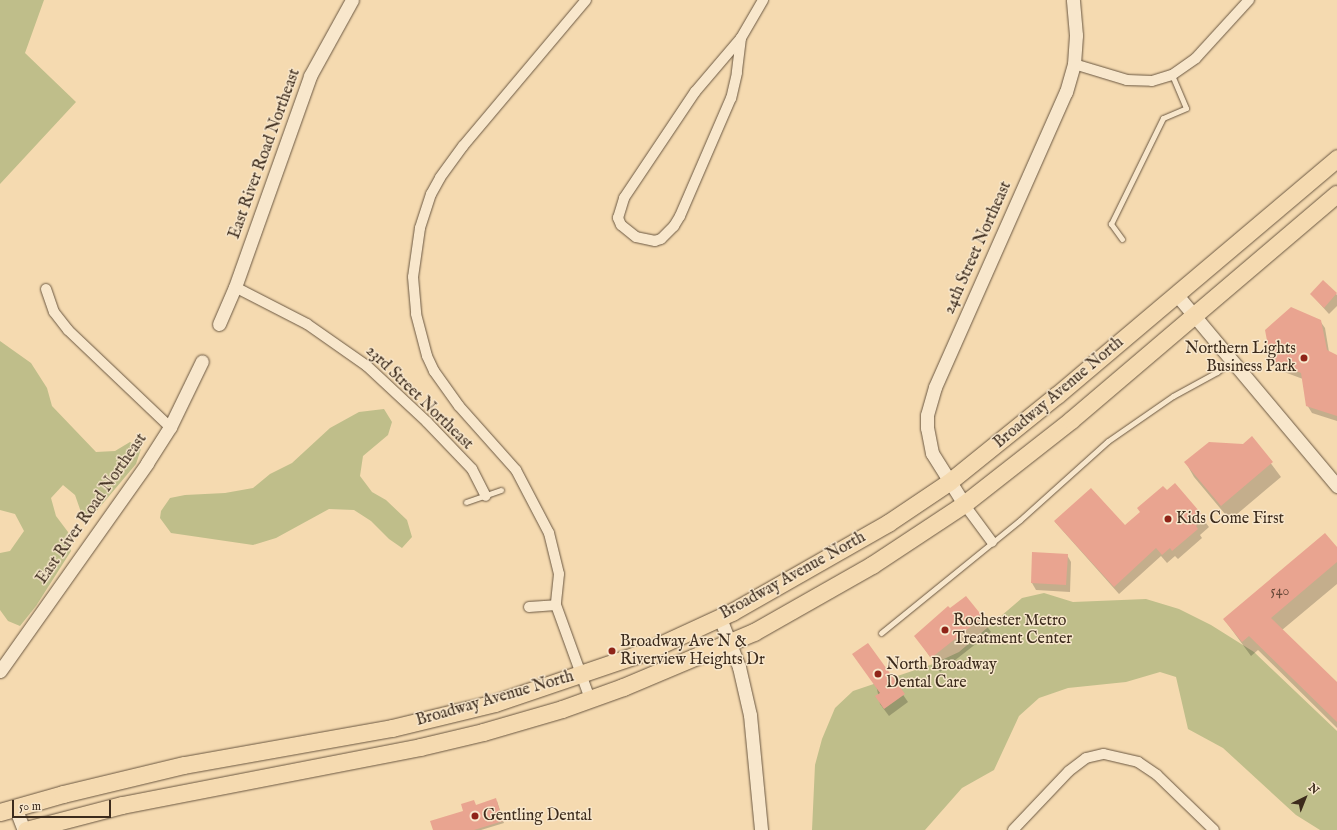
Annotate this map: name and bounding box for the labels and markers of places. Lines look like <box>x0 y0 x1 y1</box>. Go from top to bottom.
place label: Northern Lights Business Park <box>1185 339 1296 377</box>
marker: Northern Lights Business Park <box>1299 353 1309 363</box>
place label: Kids Come First <box>1176 509 1284 529</box>
marker: Kids Come First <box>1163 514 1173 524</box>
place label: Rochester Metro Treatment Center <box>953 611 1072 649</box>
marker: Rochester Metro Treatment Center <box>940 625 950 635</box>
place label: Broadway Ave N & Riverview Heights Dr <box>620 632 765 670</box>
marker: Broadway Ave N & Riverview Heights Dr <box>607 646 617 656</box>
place label: North Broadway Dental Care <box>886 655 997 693</box>
marker: North Broadway Dental Care <box>873 669 883 679</box>
place label: Gentling Dental <box>483 806 592 826</box>
marker: Gentling Dental <box>470 811 480 821</box>

